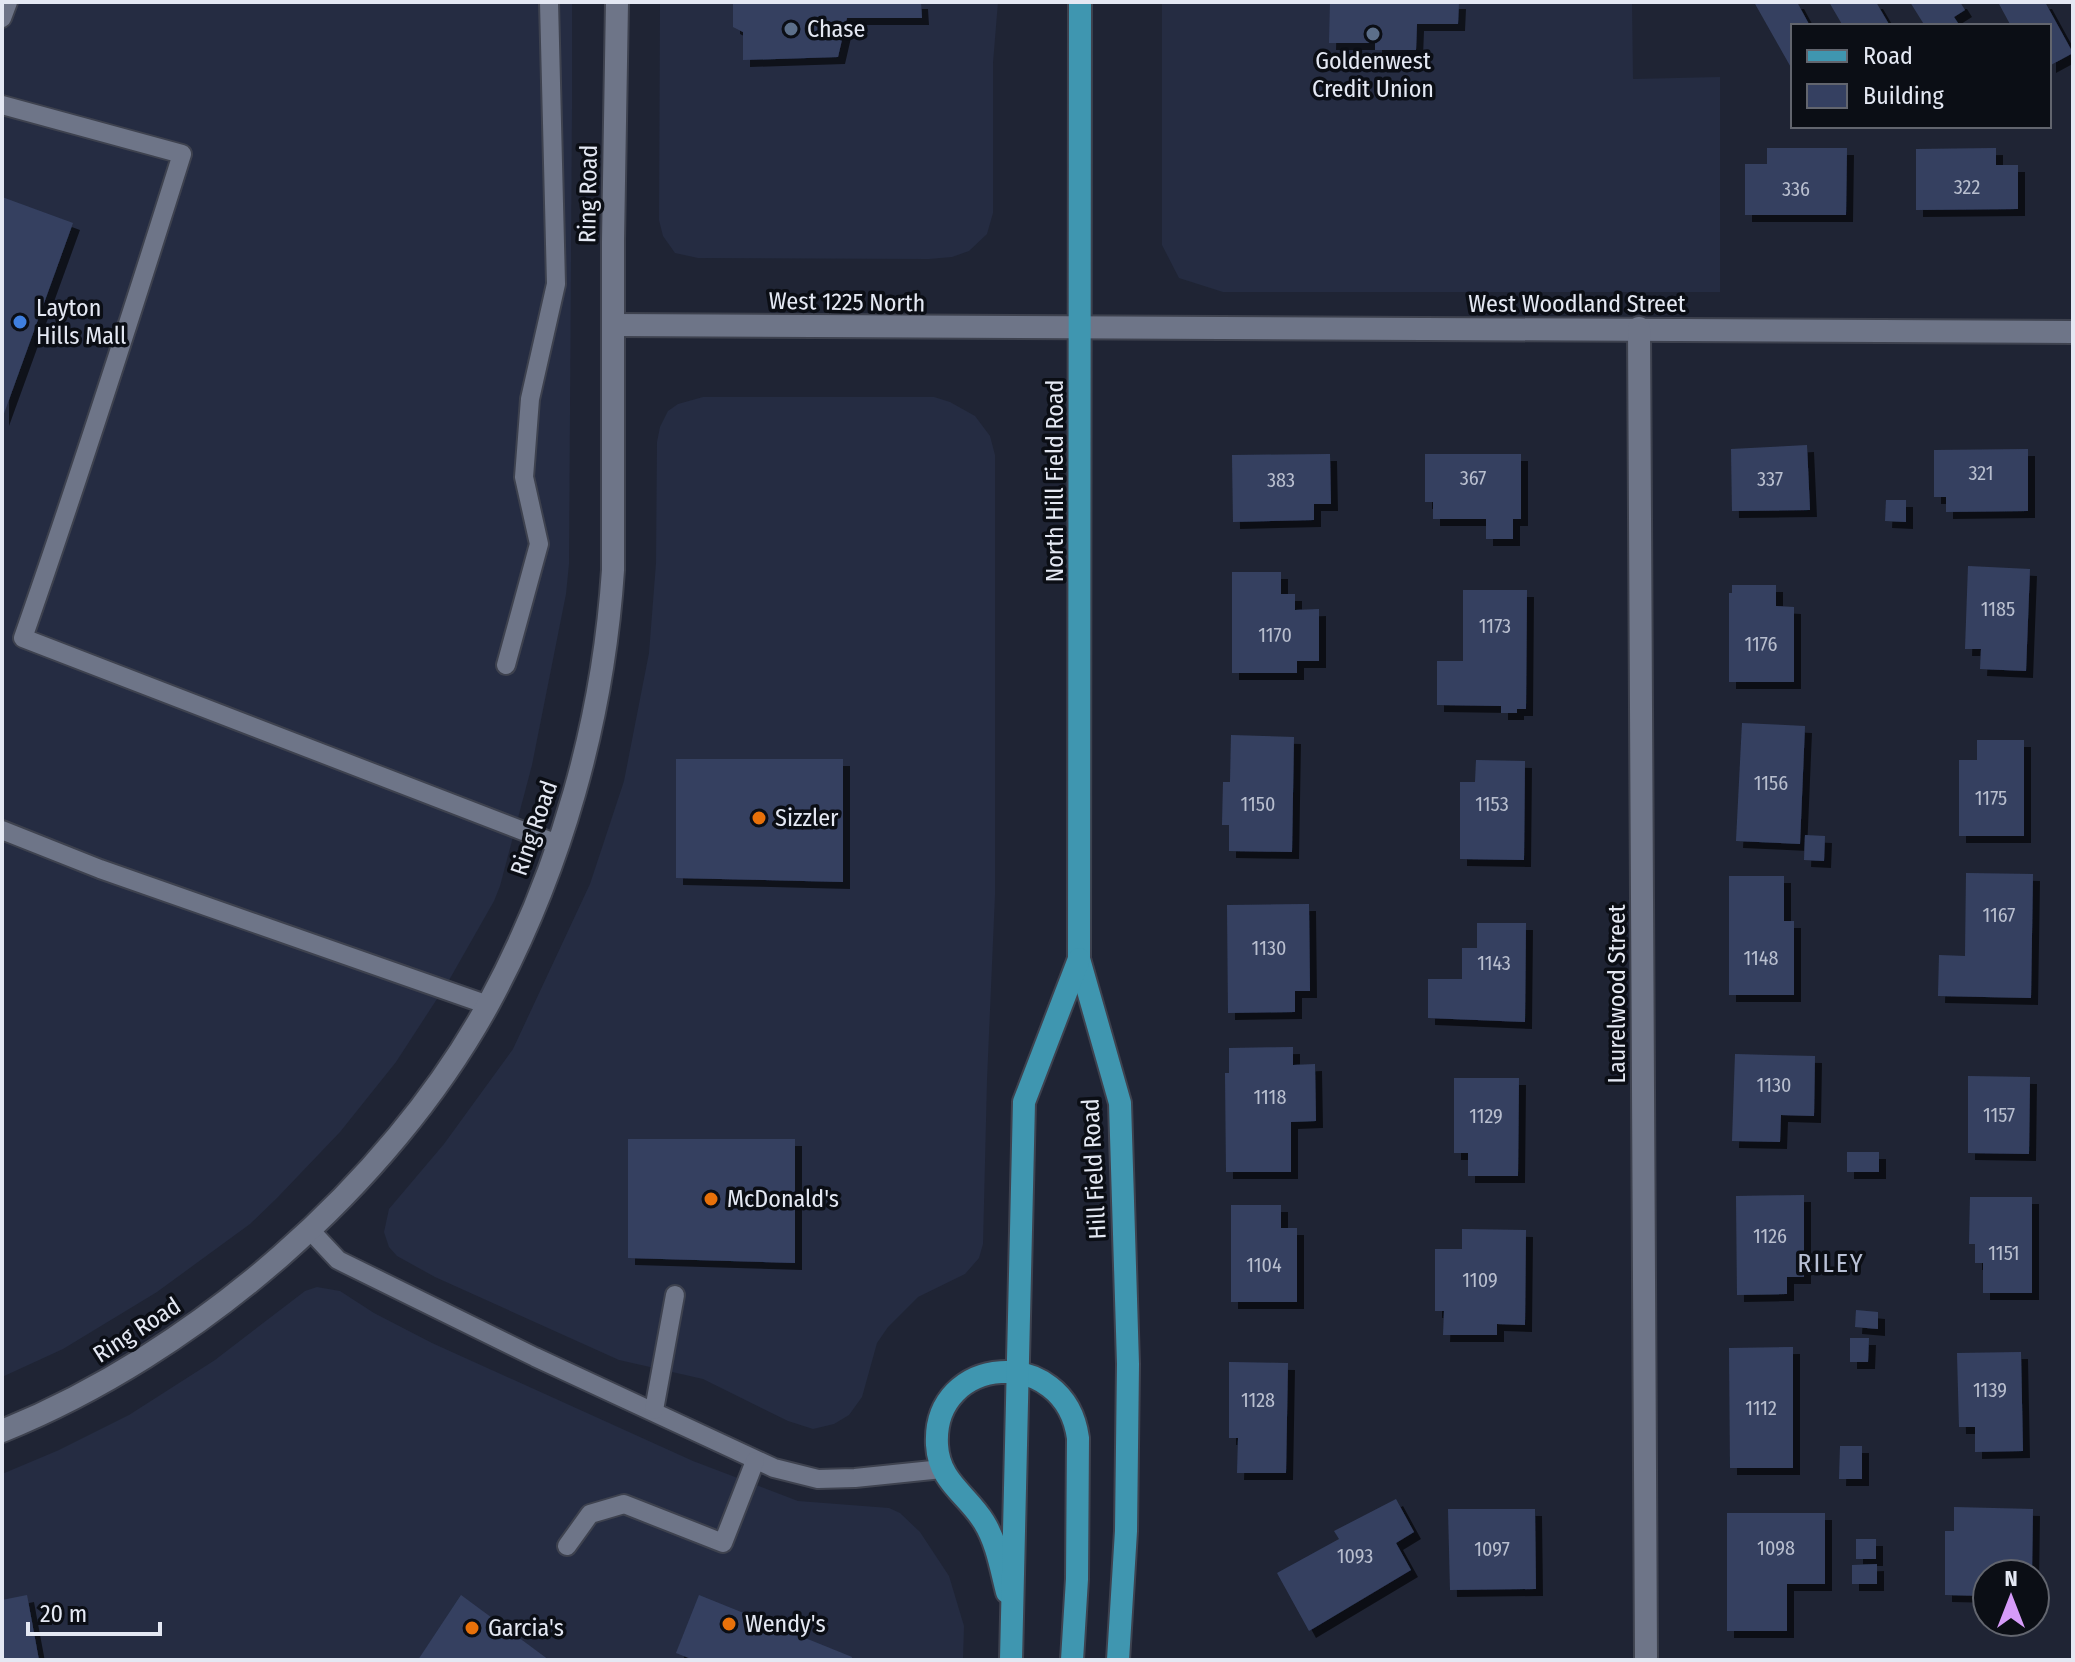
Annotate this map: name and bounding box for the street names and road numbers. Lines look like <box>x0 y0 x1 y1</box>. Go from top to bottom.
street label: Ring Road <box>573 145 603 243</box>
street label: West 1225 North <box>768 287 926 317</box>
street label: West Woodland Street <box>1468 290 1686 318</box>
street label: North Hill Field Road <box>1041 380 1069 582</box>
street label: Ring Road <box>505 777 563 879</box>
street label: Laurelwood Street <box>1603 904 1631 1084</box>
street label: Hill Field Road <box>1076 1098 1112 1240</box>
street label: Ring Road <box>88 1291 186 1369</box>

